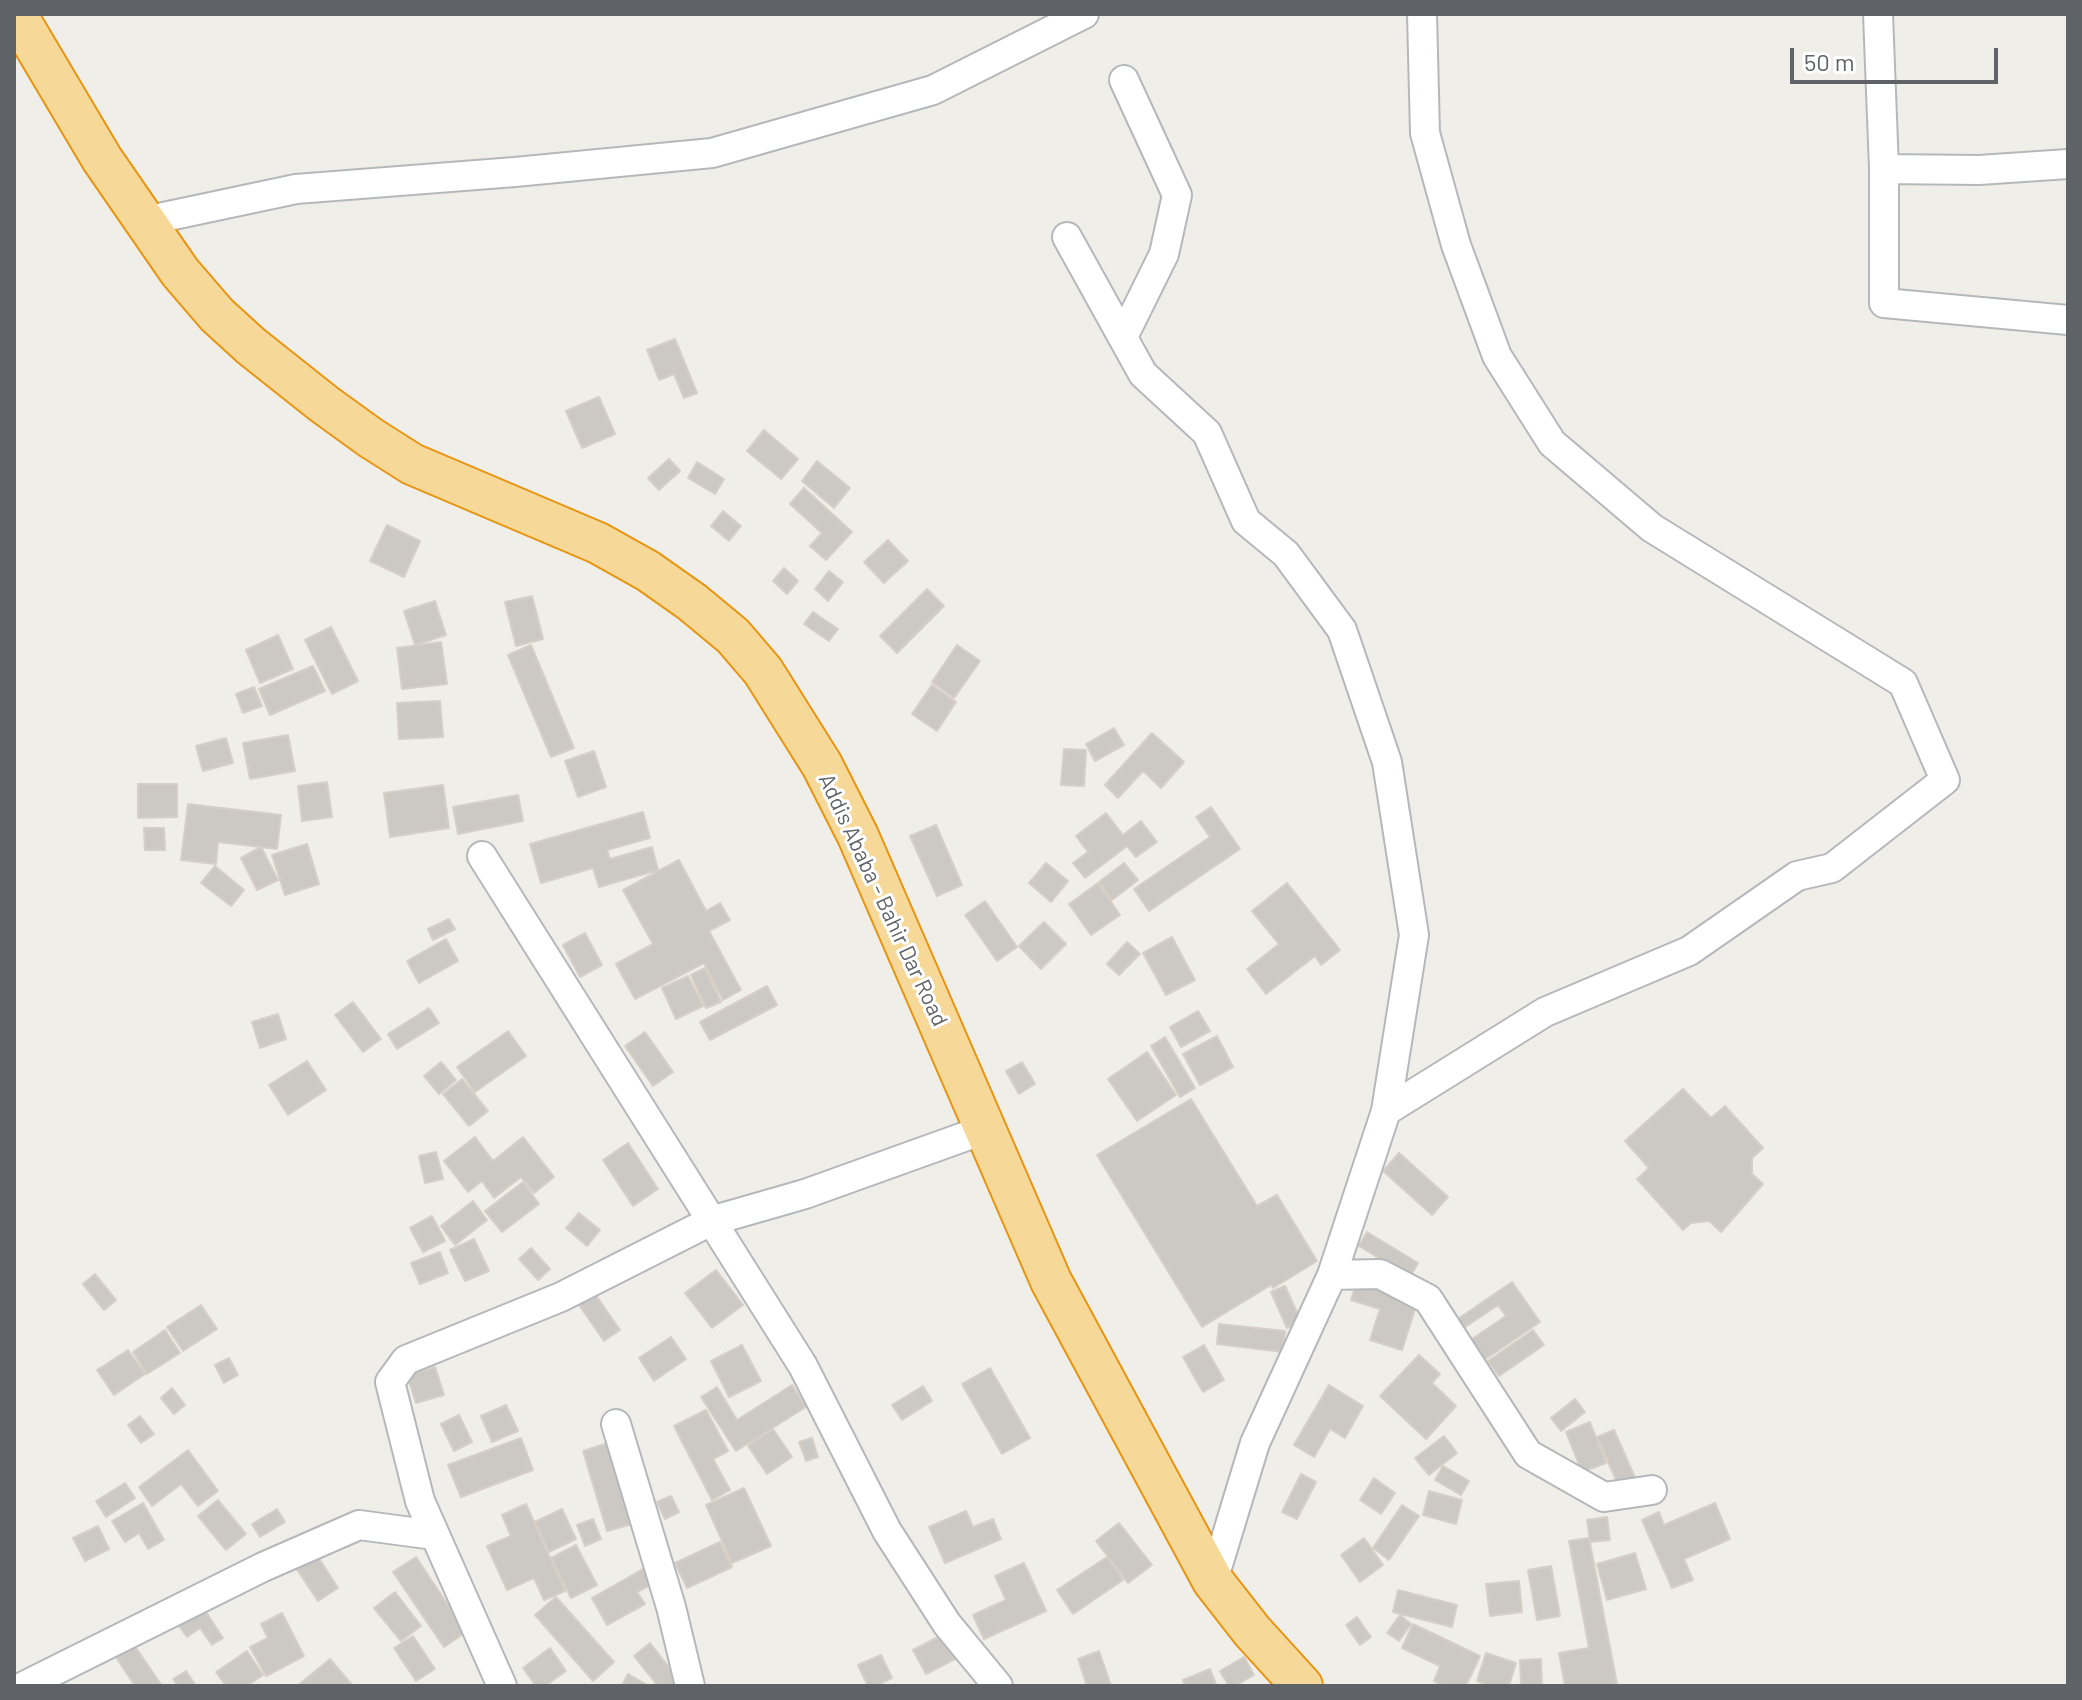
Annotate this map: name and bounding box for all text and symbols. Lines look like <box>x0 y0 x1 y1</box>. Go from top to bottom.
scale bar <box>1794 32 2002 82</box>
text: 50 m <box>1804 47 1855 76</box>
street label: Addis Ababa - Bahir Dar Road <box>813 770 953 1030</box>

